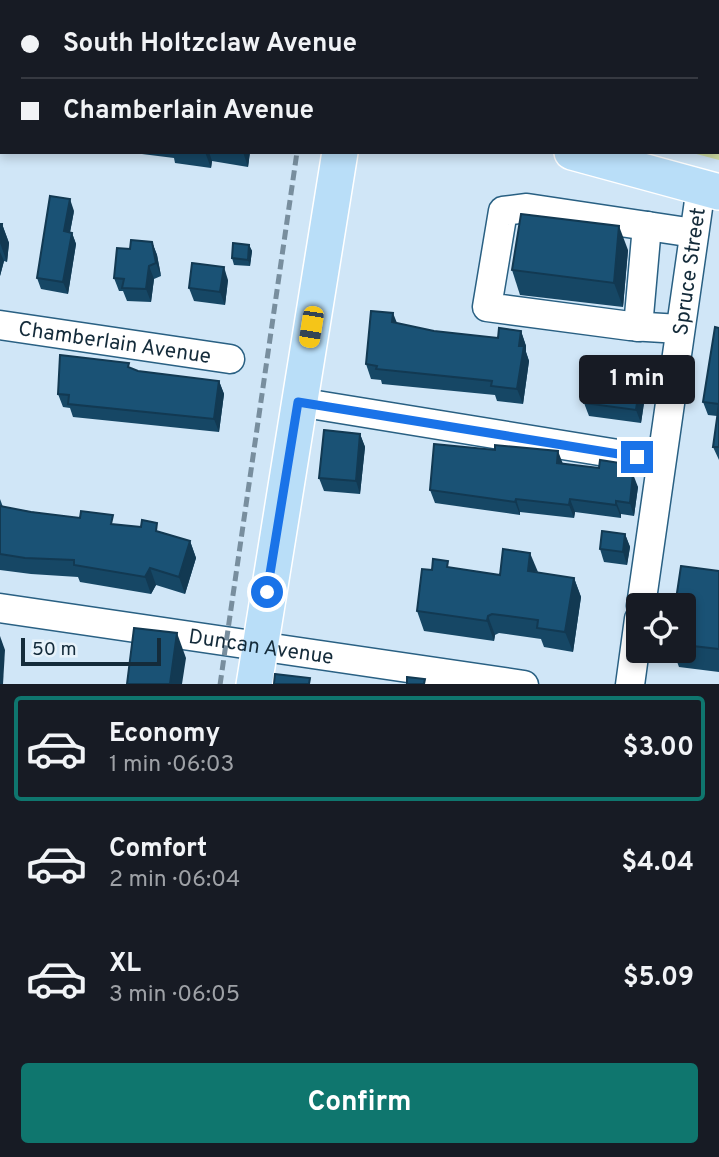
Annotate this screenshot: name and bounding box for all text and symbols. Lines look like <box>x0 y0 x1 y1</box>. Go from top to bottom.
text: South Holtzclaw Avenue <box>63 28 357 61</box>
text: Chamberlain Avenue <box>63 95 314 128</box>
street label: Spruce Street <box>668 206 713 337</box>
car <box>298 305 325 349</box>
street label: Chamberlain Avenue <box>16 316 213 371</box>
callout: 1 min <box>579 356 695 405</box>
text: 1 min <box>609 365 665 394</box>
route end <box>621 441 653 473</box>
route start <box>251 576 283 608</box>
map controls <box>626 593 696 663</box>
button: locate <box>626 593 696 663</box>
street label: Duncan Avenue <box>187 624 335 672</box>
scale bar <box>21 636 161 667</box>
text: 50 m <box>32 638 77 662</box>
icon: car <box>25 717 88 780</box>
text: Economy <box>109 718 220 751</box>
text: $3.00 <box>623 732 694 765</box>
text: 1 min · 06:03 <box>109 751 234 780</box>
icon: car <box>25 832 88 895</box>
text: Comfort <box>109 833 207 866</box>
text: $4.04 <box>622 847 694 880</box>
text: 2 min · 06:04 <box>109 866 240 895</box>
icon: car <box>25 947 88 1010</box>
text: XL <box>109 948 141 981</box>
text: $5.09 <box>623 962 694 995</box>
text: 3 min · 06:05 <box>109 981 240 1010</box>
button: Confirm <box>21 1063 698 1143</box>

